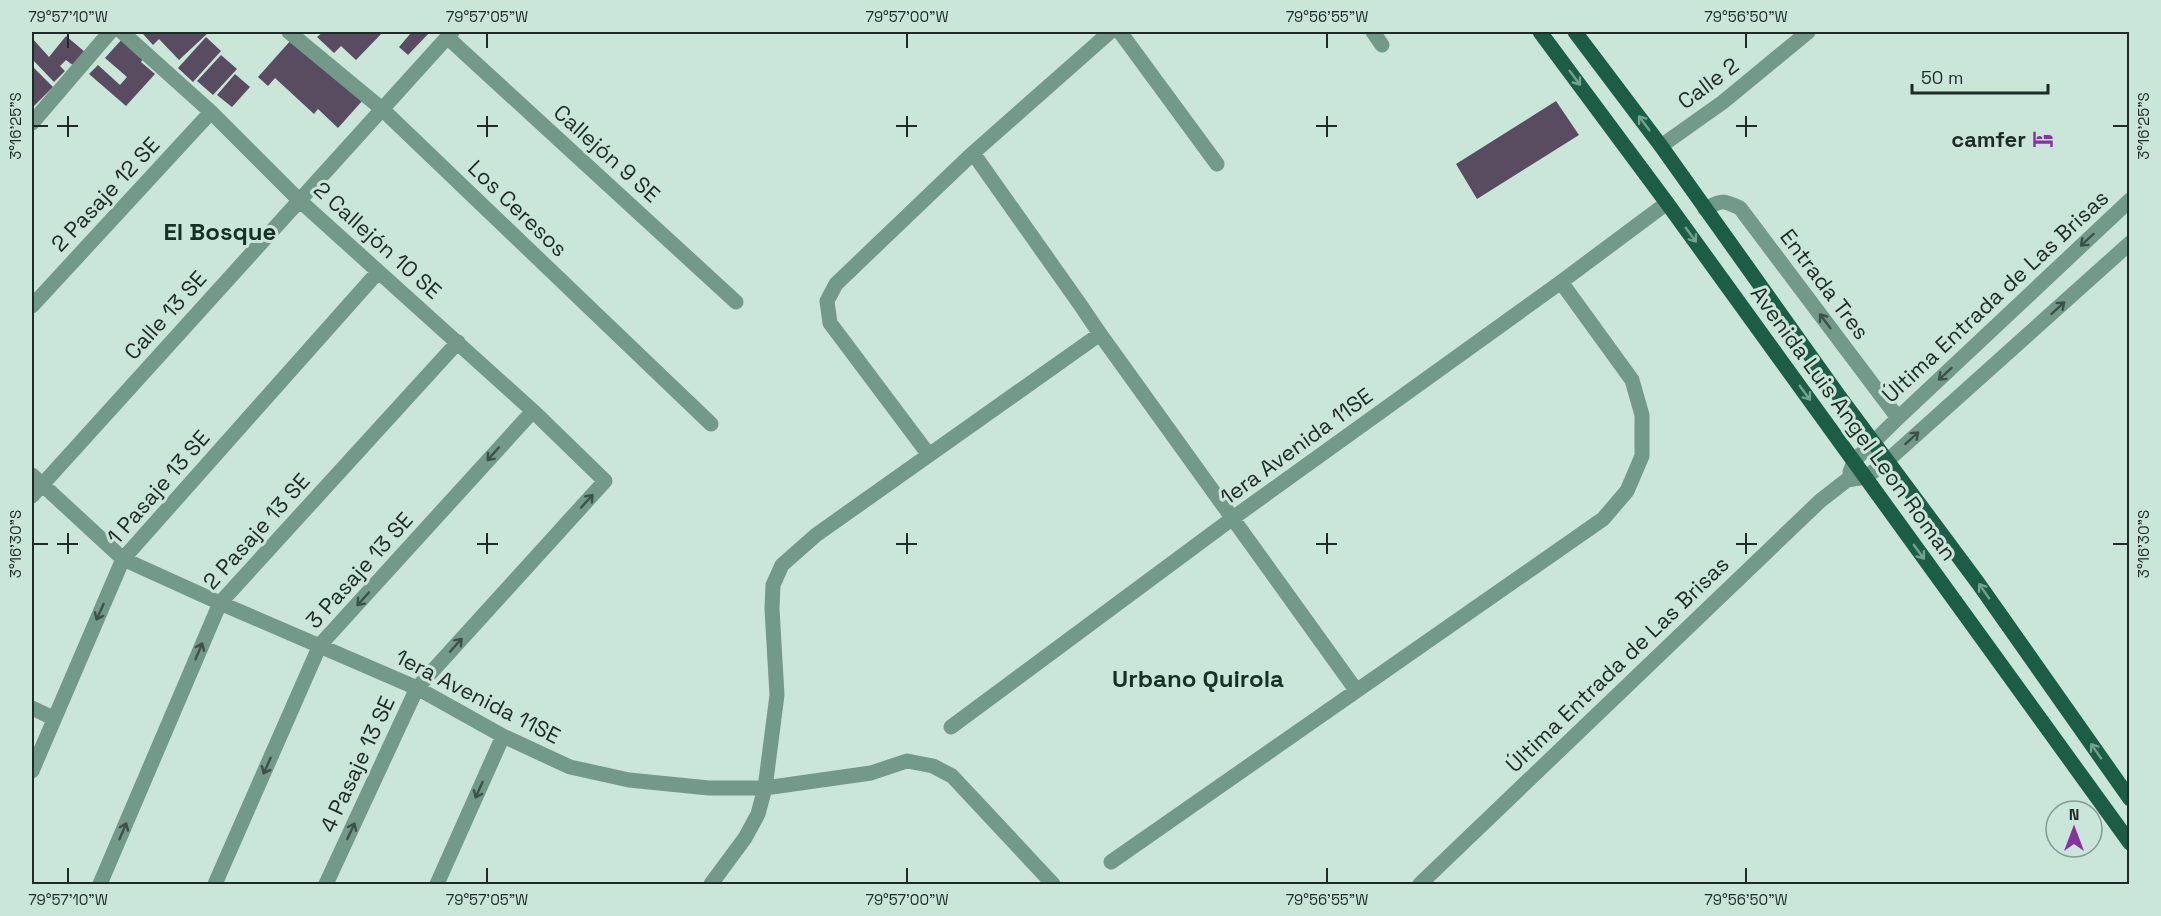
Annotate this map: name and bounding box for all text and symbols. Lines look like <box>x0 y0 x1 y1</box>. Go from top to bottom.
text: 79°57'10"W <box>28 7 108 26</box>
text: 79°57'05"W <box>446 7 528 26</box>
text: 79°57'00"W <box>865 7 949 26</box>
text: 79°56'55"W <box>1286 7 1368 26</box>
text: 79°56'50"W <box>1704 7 1788 26</box>
street label: Calle 2 <box>1672 51 1744 115</box>
scale bar <box>1912 57 2048 95</box>
text: 50 m <box>1921 66 1963 89</box>
one-way arrow <box>1569 70 1581 86</box>
text: 3°16'25"S <box>6 92 25 160</box>
text: 3°16'25"S <box>2134 92 2153 160</box>
street label: Callejón 9 SE <box>548 98 666 208</box>
one-way arrow <box>1638 115 1651 131</box>
place label: camfer <box>1951 125 2026 153</box>
hotel icon: camfer <box>2031 127 2055 151</box>
street label: 2 Pasaje 12 SE <box>45 131 165 257</box>
street label: Los Ceresos <box>462 154 574 262</box>
street label: 2 Callejón 10 SE <box>308 175 448 305</box>
street label: Última Entrada de Las Brisas <box>1876 184 2114 408</box>
district label: El Bosque <box>164 216 276 247</box>
street label: Entrada Tres <box>1774 223 1876 345</box>
one-way arrow <box>1685 227 1697 243</box>
one-way arrow <box>2080 233 2095 247</box>
street label: Calle 13 SE <box>118 265 212 365</box>
street label: Avenida Luis Angel Leon Roman <box>1745 280 1963 566</box>
one-way arrow <box>2050 301 2065 315</box>
one-way arrow <box>1819 313 1831 329</box>
one-way arrow <box>1938 366 1953 380</box>
street label: 1era Avenida 11SE <box>1214 381 1378 511</box>
one-way arrow <box>1799 385 1811 401</box>
street label: 1 Pasaje 13 SE <box>101 424 215 550</box>
one-way arrow <box>1905 431 1920 445</box>
one-way arrow <box>486 446 500 461</box>
street label: 2 Pasaje 13 SE <box>197 467 315 595</box>
one-way arrow <box>580 493 594 508</box>
street label: 3 Pasaje 13 SE <box>299 506 419 634</box>
text: 3°16'30"S <box>6 510 25 578</box>
text: 3°16'30"S <box>2134 510 2153 578</box>
one-way arrow <box>1912 543 1925 559</box>
street label: Última Entrada de Las Brisas <box>1499 550 1735 778</box>
one-way arrow <box>1978 584 1990 600</box>
one-way arrow <box>356 591 370 606</box>
one-way arrow <box>93 603 105 621</box>
one-way arrow <box>449 638 463 653</box>
street label: 1era Avenida 11SE <box>391 642 565 750</box>
one-way arrow <box>194 643 205 661</box>
district label: Urbano Quirola <box>1112 663 1284 694</box>
street label: 4 Pasaje 13 SE <box>313 691 401 837</box>
one-way arrow <box>2090 743 2102 759</box>
one-way arrow <box>261 757 272 775</box>
one-way arrow <box>473 780 484 798</box>
north arrow <box>2044 799 2104 859</box>
text: N <box>2069 804 2079 825</box>
one-way arrow <box>118 822 129 840</box>
one-way arrow <box>346 823 357 841</box>
text: 79°57'10"W <box>28 890 108 909</box>
text: 79°57'05"W <box>446 890 528 909</box>
text: 79°57'00"W <box>865 890 949 909</box>
text: 79°56'55"W <box>1286 890 1368 909</box>
text: 79°56'50"W <box>1704 890 1788 909</box>

